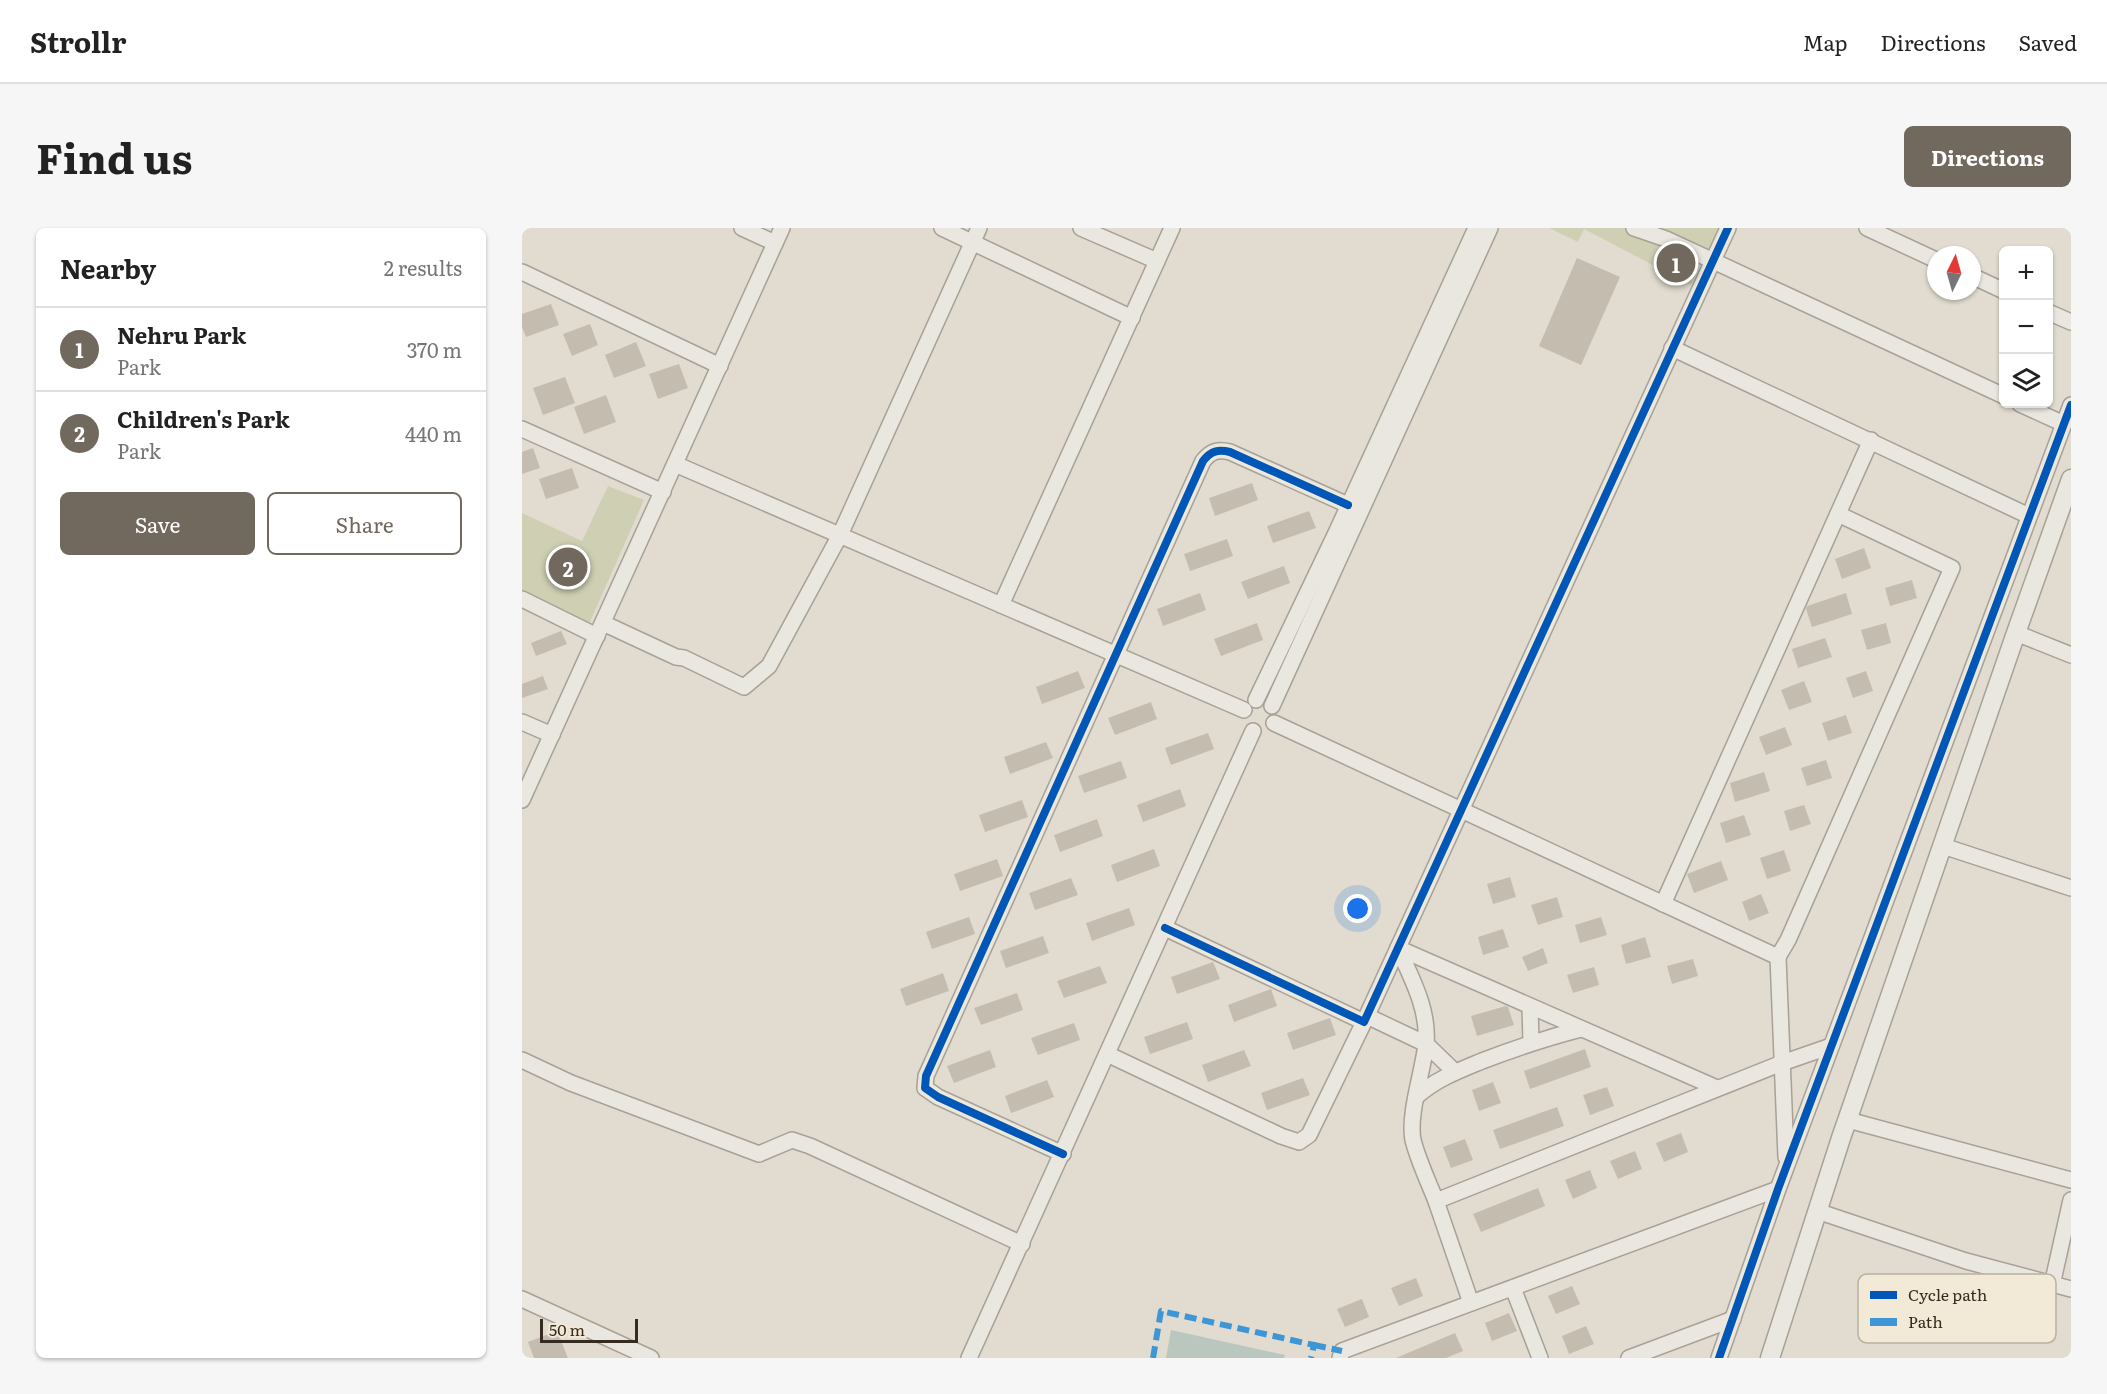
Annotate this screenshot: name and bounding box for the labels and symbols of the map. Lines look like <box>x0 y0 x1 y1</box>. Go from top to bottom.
pin: 1 <box>1656 240 1696 285</box>
north arrow <box>1927 246 1981 300</box>
pin: 2 <box>548 544 588 590</box>
your location <box>1343 894 1372 923</box>
legend <box>1858 1274 2056 1343</box>
text: Cycle path <box>1908 1282 1988 1306</box>
text: Path <box>1908 1309 1943 1333</box>
scale bar <box>540 1316 638 1344</box>

